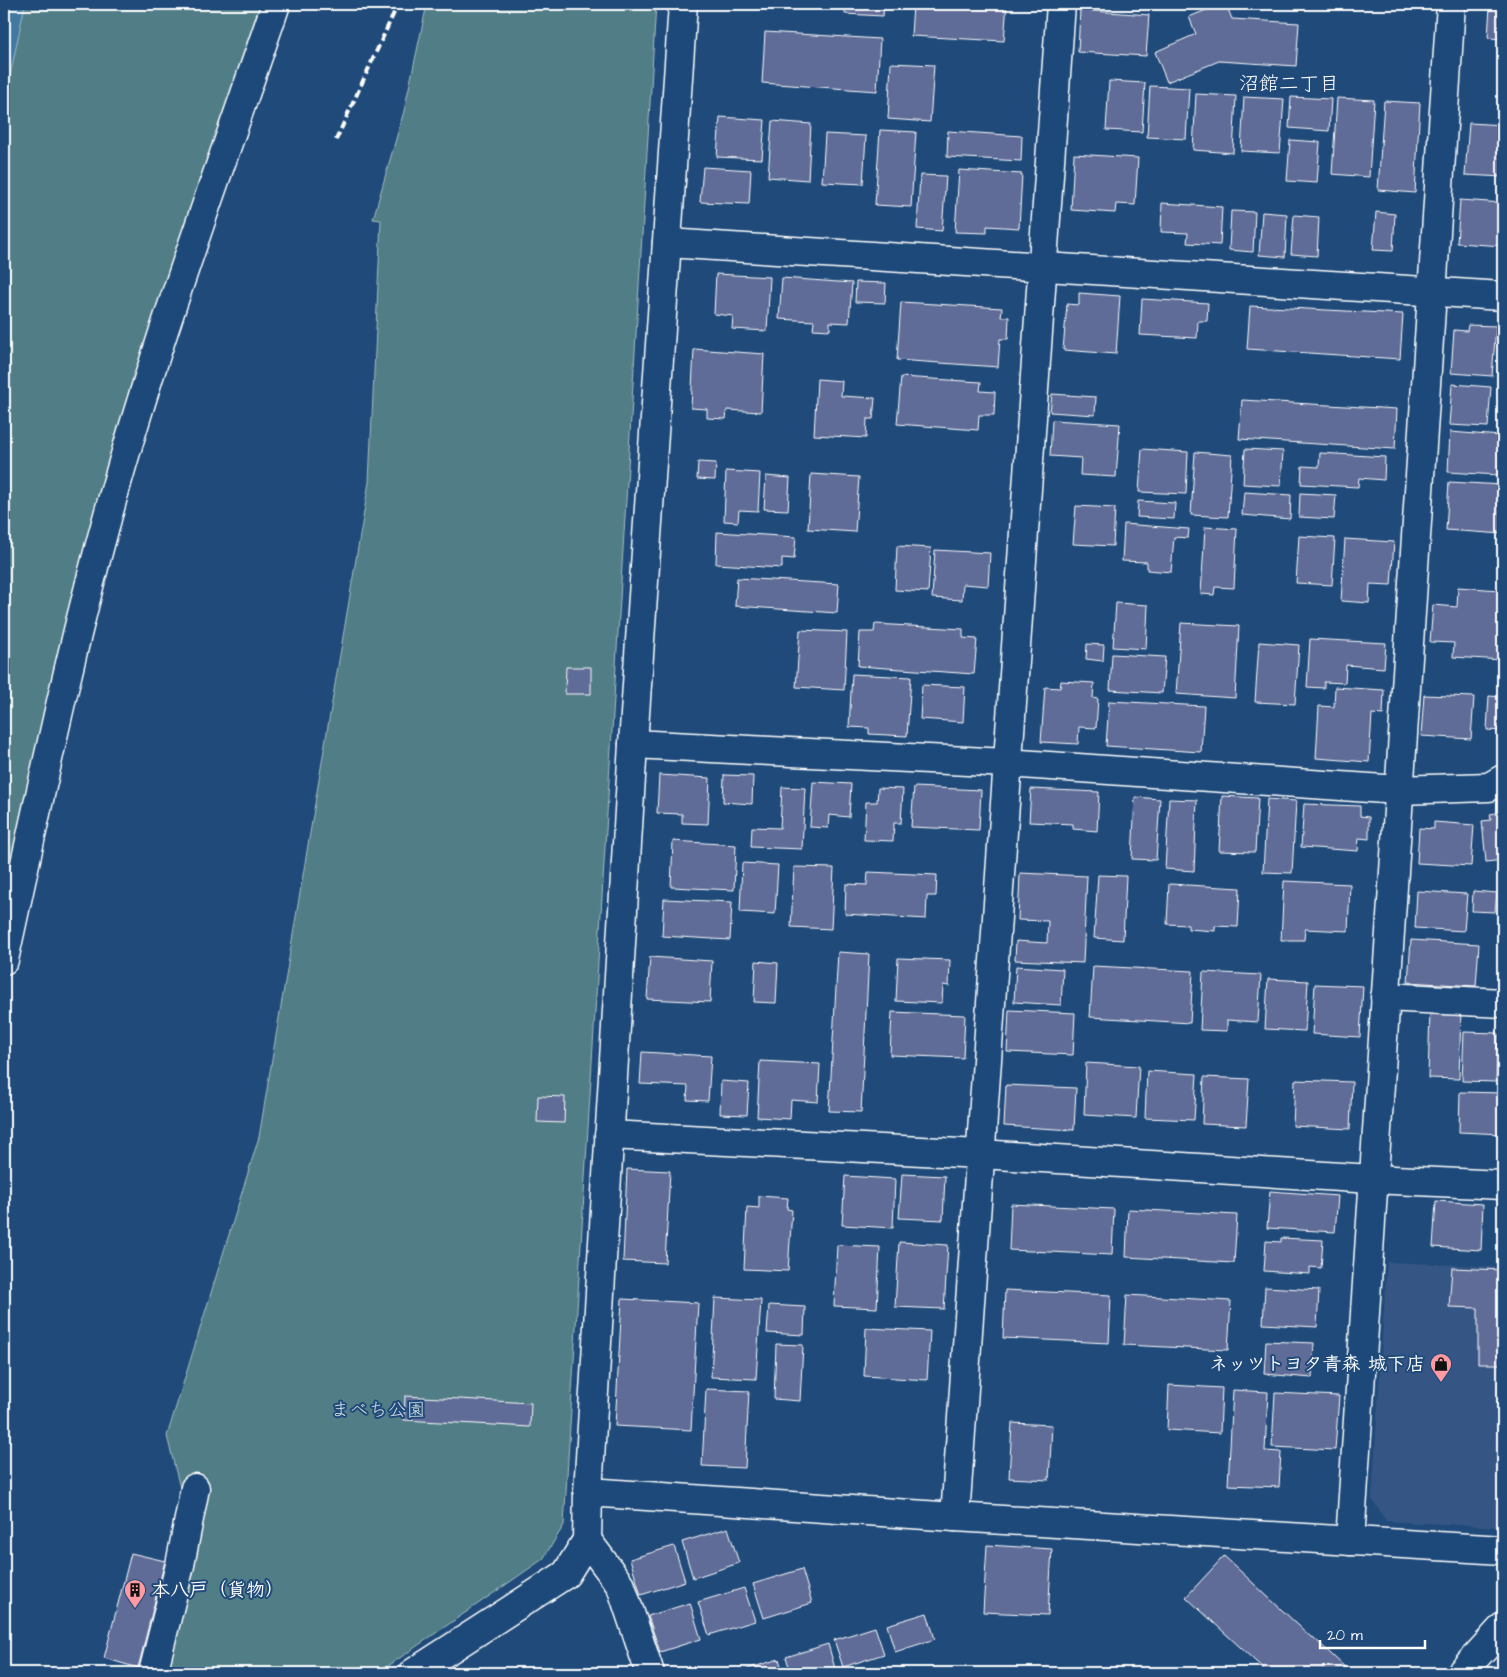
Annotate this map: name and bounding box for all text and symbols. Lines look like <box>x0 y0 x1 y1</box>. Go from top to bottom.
district label: 沼館二丁目 <box>1239 70 1339 98</box>
place label: ネッツトヨタ青森 城下店 <box>1209 1351 1425 1378</box>
shop icon: ネッツトヨタ青森 城下店 <box>1429 1352 1453 1383</box>
park label: まべち公園 <box>330 1397 426 1424</box>
place label: 本八戸（貨物） <box>151 1577 284 1604</box>
building icon: 本八戸（貨物） <box>123 1578 147 1609</box>
scale bar <box>1320 1617 1424 1649</box>
text: 20 m <box>1327 1625 1363 1646</box>

